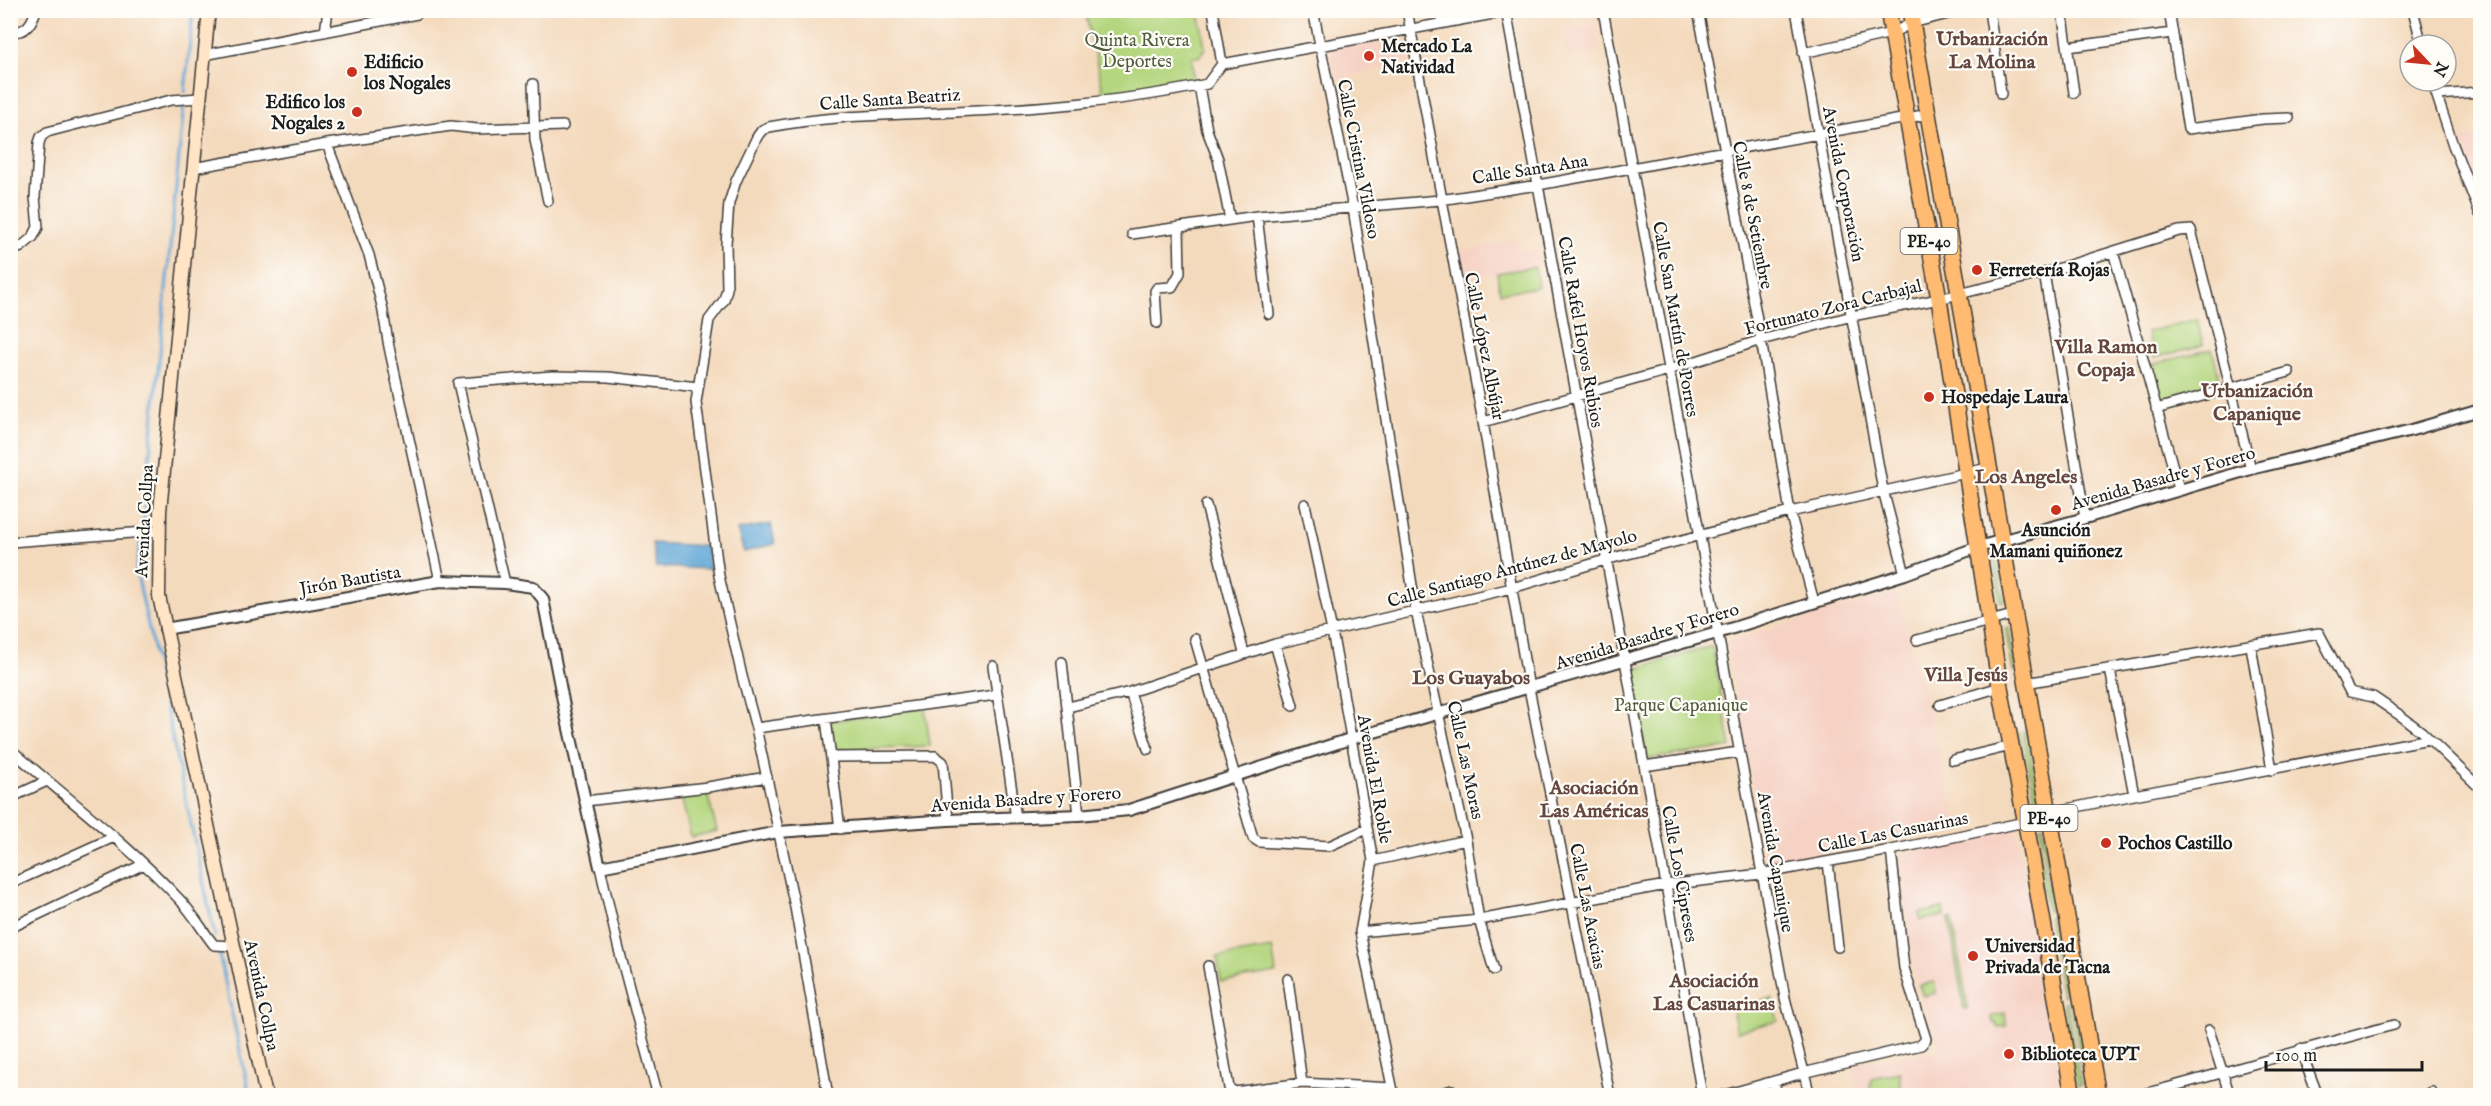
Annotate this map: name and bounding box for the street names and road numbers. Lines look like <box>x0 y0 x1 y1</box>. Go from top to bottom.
street label: Calle Cristina Vildoso <box>1331 77 1384 241</box>
street label: Calle Santa Beatriz <box>819 84 961 117</box>
street label: Avenida Corporación <box>1816 103 1869 265</box>
street label: Calle 8 de Setiembre <box>1726 139 1777 291</box>
street label: Calle Santa Ana <box>1471 150 1590 191</box>
street label: Calle San Martín de Porres <box>1646 220 1703 419</box>
road number: PE-40 <box>1900 228 1958 254</box>
street label: Calle Rafel Hoyos Rubios <box>1551 235 1608 430</box>
street label: Calle López Albújar <box>1458 270 1509 423</box>
street label: Fortunato Zora Carbajal <box>1742 275 1925 342</box>
street label: Avenida Basadre y Forero <box>2068 442 2259 517</box>
street label: Avenida Collpa <box>131 464 160 579</box>
street label: Calle Santiago Antúnez de Mayolo <box>1385 525 1640 614</box>
street label: Jirón Bautista <box>296 561 403 602</box>
street label: Avenida Basadre y Forero <box>1552 598 1742 677</box>
street label: Calle Las Moras <box>1441 699 1488 822</box>
street label: Avenida El Roble <box>1351 712 1396 846</box>
street label: Avenida Basadre y Forero <box>929 782 1122 819</box>
street label: Avenida Capanique <box>1751 789 1798 934</box>
street label: Calle Los Cipreses <box>1655 804 1702 945</box>
road number: PE-40 <box>2020 805 2078 831</box>
street label: Calle Las Casuarinas <box>1816 808 1970 859</box>
street label: Calle Las Acacias <box>1563 841 1610 971</box>
street label: Avenida Collpa <box>237 936 284 1053</box>

